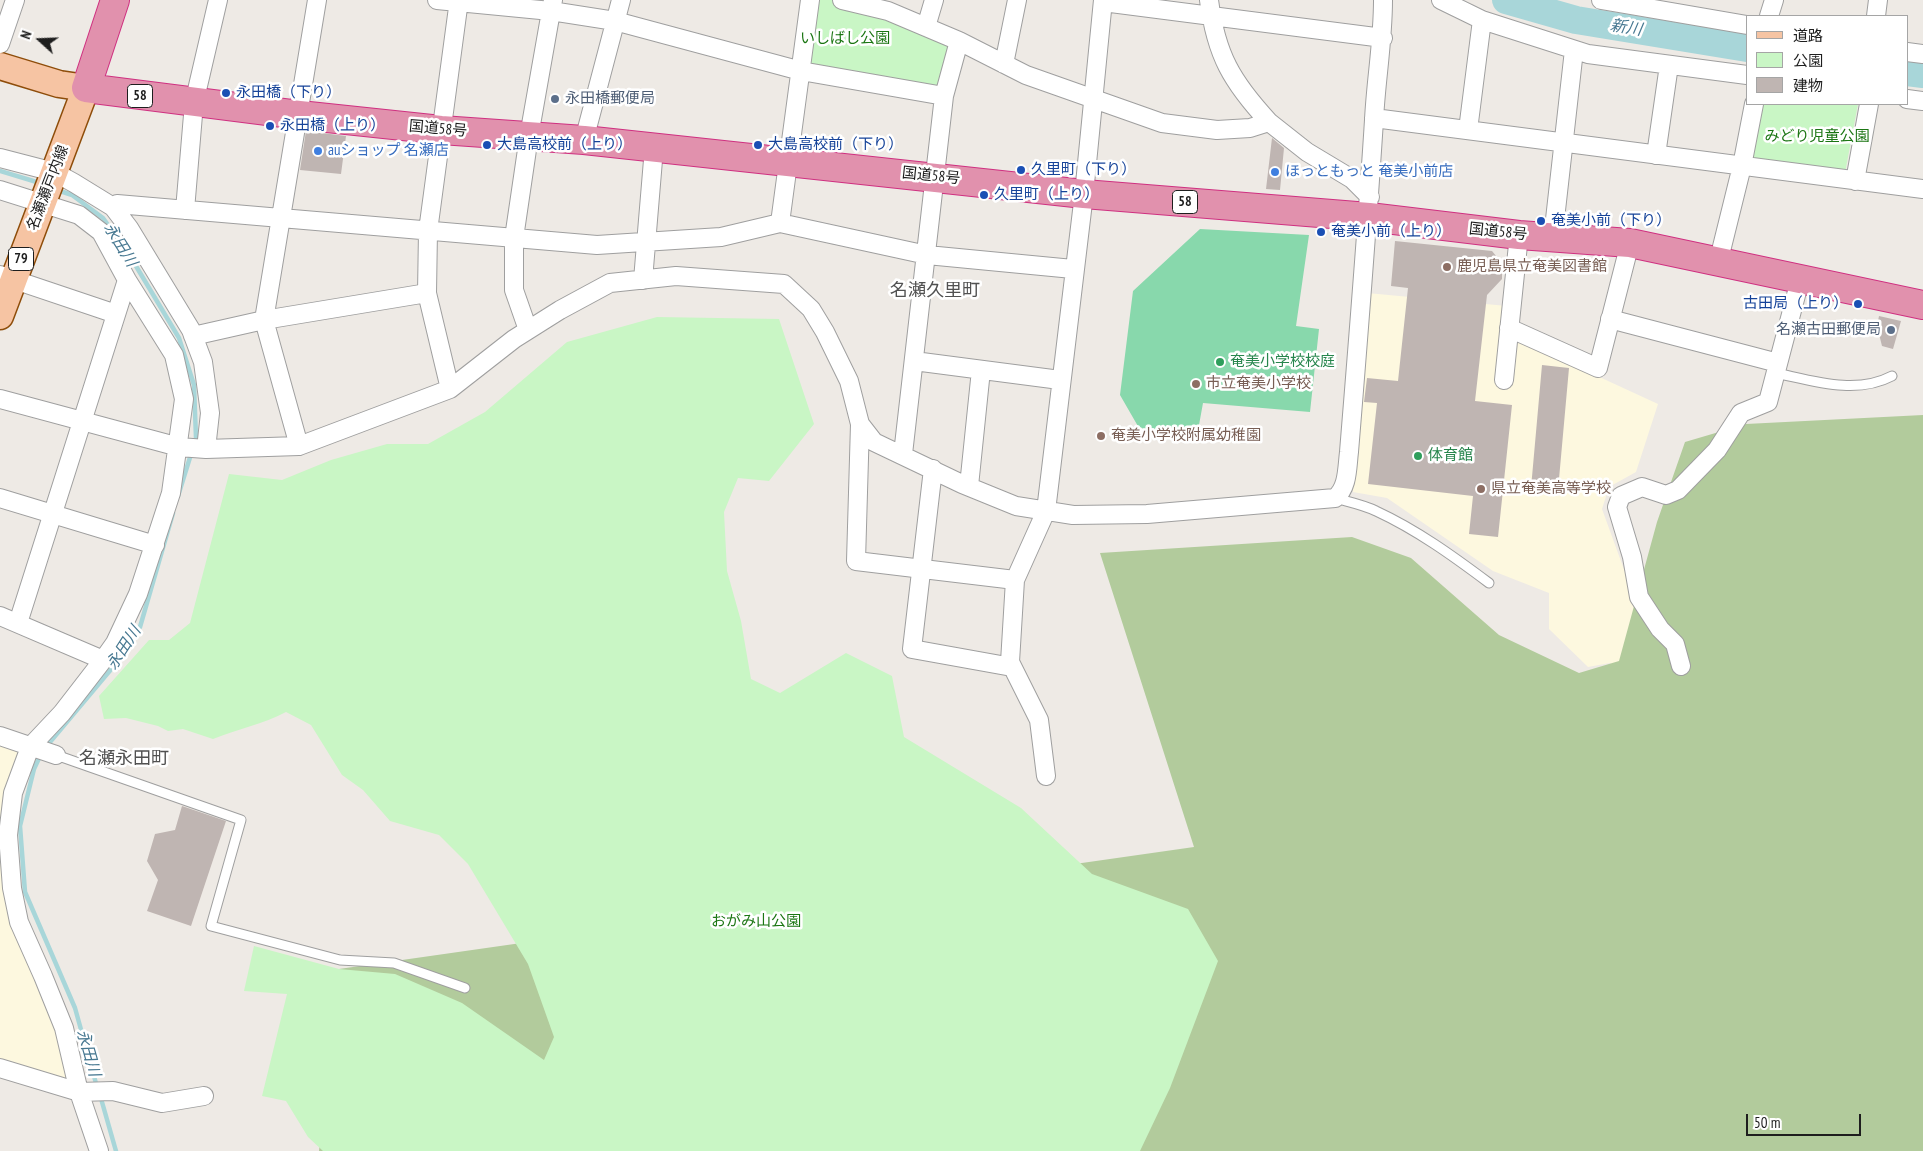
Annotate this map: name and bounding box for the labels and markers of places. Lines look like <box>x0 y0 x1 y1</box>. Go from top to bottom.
place label: 永田橋（下り） <box>236 84 341 102</box>
marker: 永田橋（下り） <box>220 87 232 99</box>
place label: 永田橋郵便局 <box>565 90 655 108</box>
marker: 永田橋郵便局 <box>549 93 561 105</box>
place label: 永田橋（上り） <box>280 117 385 135</box>
marker: 永田橋（上り） <box>264 120 276 132</box>
place label: 大島高校前（上り） <box>497 136 632 154</box>
place label: 大島高校前（下り） <box>768 136 903 154</box>
marker: 大島高校前（上り） <box>481 139 493 151</box>
marker: 大島高校前（下り） <box>752 139 764 151</box>
place label: auショップ 名瀬店 <box>328 142 449 160</box>
marker: auショップ 名瀬店 <box>312 145 324 157</box>
place label: 久里町（下り） <box>1031 161 1136 179</box>
place label: ほっともっと 奄美小前店 <box>1285 163 1453 181</box>
marker: 久里町（下り） <box>1015 164 1027 176</box>
marker: ほっともっと 奄美小前店 <box>1269 166 1281 178</box>
place label: 久里町（上り） <box>994 186 1099 204</box>
marker: 久里町（上り） <box>978 189 990 201</box>
place label: 奄美小前（下り） <box>1551 212 1671 230</box>
marker: 奄美小前（下り） <box>1535 215 1547 227</box>
place label: 奄美小前（上り） <box>1331 223 1451 241</box>
marker: 奄美小前（上り） <box>1315 226 1327 238</box>
place label: 鹿児島県立奄美図書館 <box>1457 258 1607 276</box>
marker: 鹿児島県立奄美図書館 <box>1441 261 1453 273</box>
place label: 古田局（上り） <box>1743 295 1848 313</box>
marker: 古田局（上り） <box>1852 298 1864 310</box>
place label: 名瀬古田郵便局 <box>1776 321 1881 339</box>
marker: 名瀬古田郵便局 <box>1885 324 1897 336</box>
place label: 奄美小学校校庭 <box>1230 353 1335 371</box>
marker: 奄美小学校校庭 <box>1214 356 1226 368</box>
place label: 市立奄美小学校 <box>1206 375 1311 393</box>
marker: 市立奄美小学校 <box>1190 378 1202 390</box>
place label: 奄美小学校附属幼稚園 <box>1111 427 1261 445</box>
marker: 奄美小学校附属幼稚園 <box>1095 430 1107 442</box>
place label: 体育館 <box>1428 447 1473 465</box>
marker: 体育館 <box>1412 450 1424 462</box>
place label: 県立奄美高等学校 <box>1491 480 1611 498</box>
marker: 県立奄美高等学校 <box>1475 483 1487 495</box>

